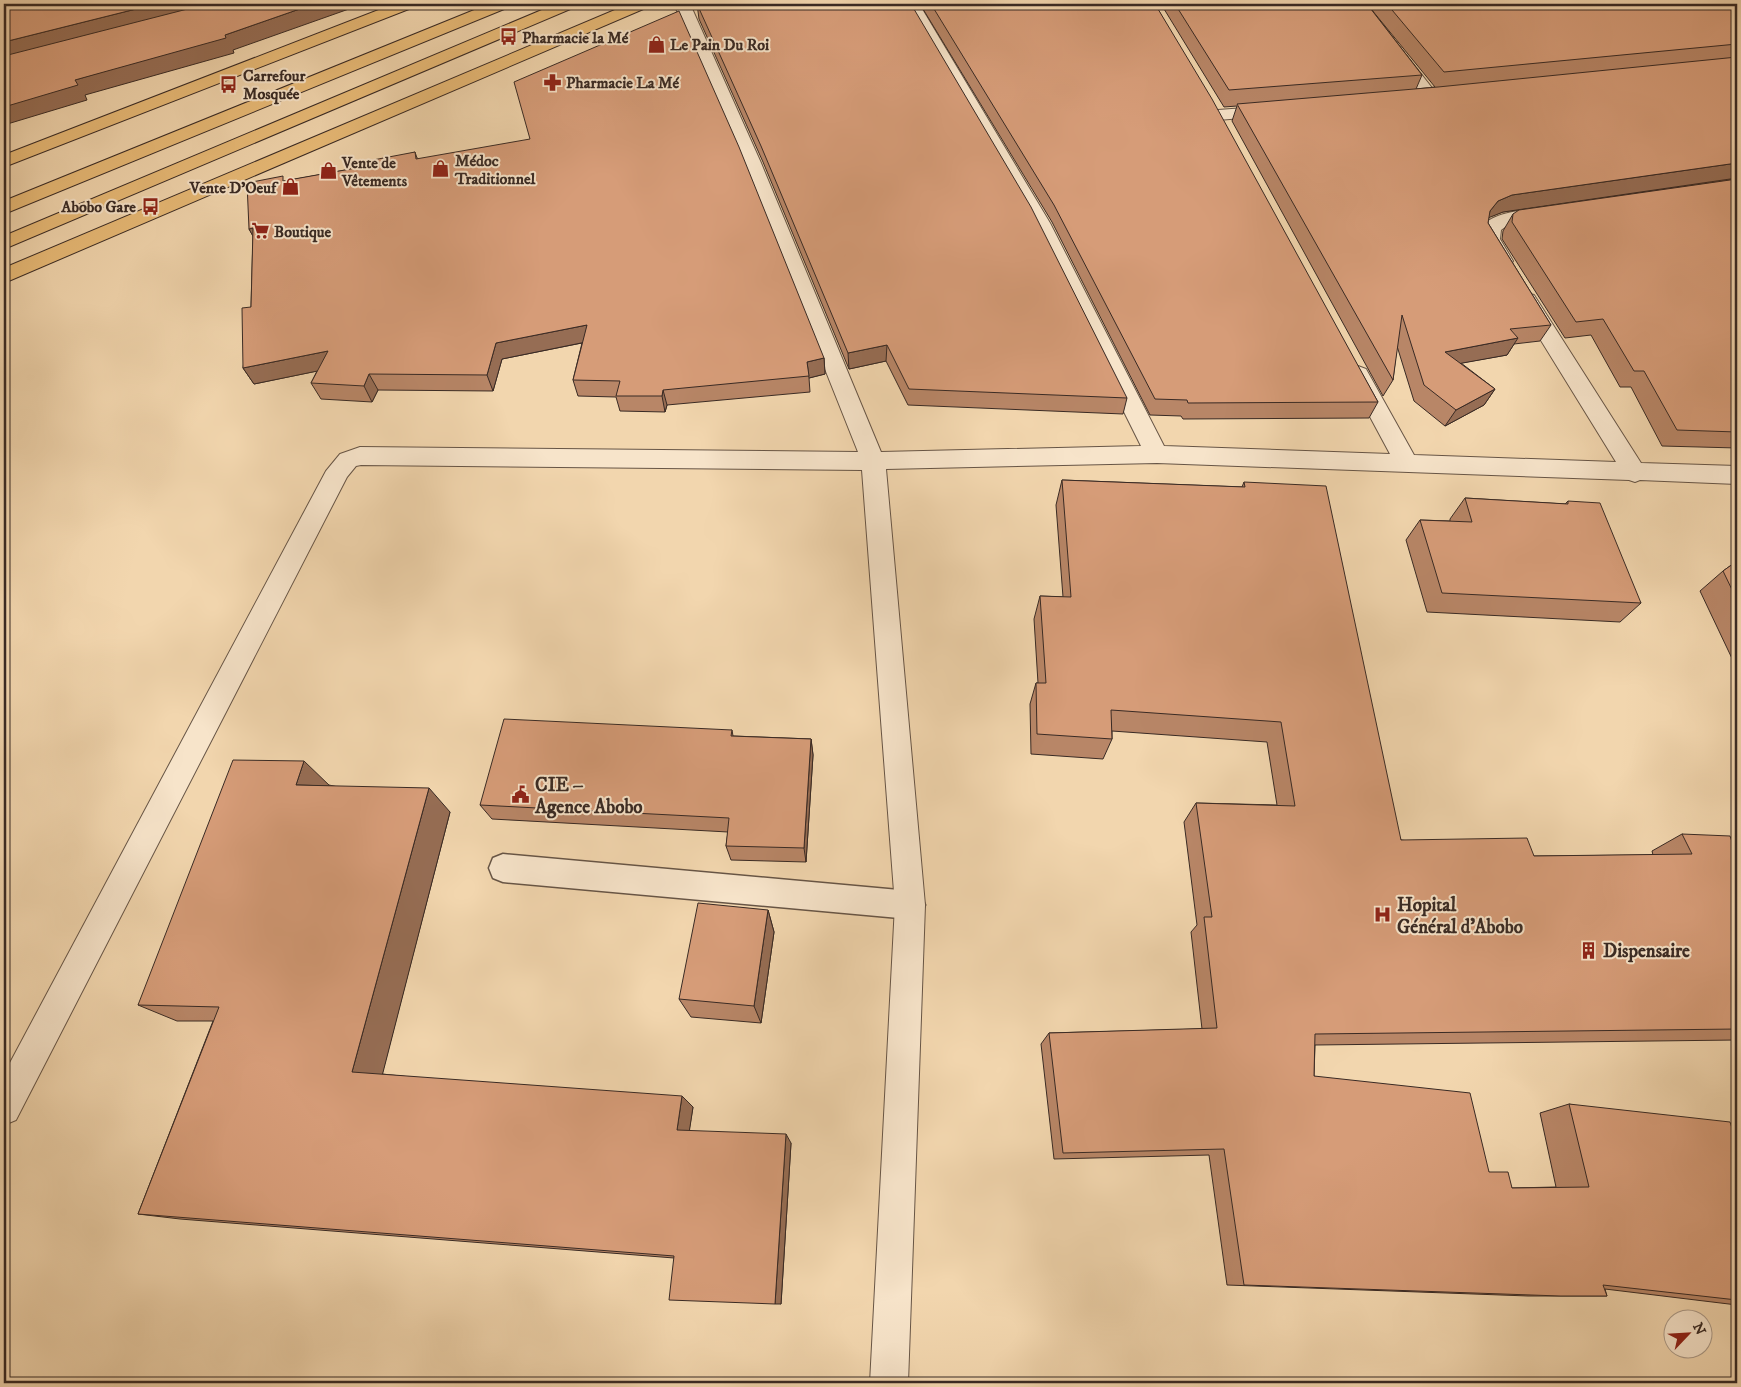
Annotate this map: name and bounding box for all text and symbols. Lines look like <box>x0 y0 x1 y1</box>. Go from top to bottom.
bus stop icon: Pharmacie la Mé <box>498 27 518 47</box>
place label: Pharmacie la Mé <box>522 28 629 48</box>
shop icon: Le Pain Du Roi <box>646 34 666 54</box>
place label: Le Pain Du Roi <box>670 35 769 55</box>
place label: Carrefour Mosquée <box>243 66 307 105</box>
pharmacy icon: Pharmacie La Mé <box>542 72 562 92</box>
place label: Pharmacie La Mé <box>566 73 679 93</box>
bus stop icon: Carrefour Mosquée <box>219 74 239 94</box>
place label: Médoc Traditionnel <box>454 151 537 189</box>
place label: Vente de Vêtements <box>341 153 408 191</box>
shop icon: Médoc Traditionnel <box>431 159 451 179</box>
shop icon: Vente de Vêtements <box>318 161 338 181</box>
shop icon: Vente D'Oeuf <box>280 177 300 197</box>
place label: Vente D'Oeuf <box>189 178 279 198</box>
bus stop icon: Abobo Gare <box>140 196 160 216</box>
place label: Abobo Gare <box>60 197 136 217</box>
supermarket icon: Boutique <box>250 221 270 241</box>
place label: Boutique <box>274 222 332 243</box>
place label: CIE – Agence Abobo <box>534 774 643 819</box>
public building icon: CIE – Agence Abobo <box>511 785 531 805</box>
place label: Hopital Général d'Abobo <box>1397 894 1523 939</box>
hospital icon: Hopital Général d'Abobo <box>1373 905 1393 925</box>
building icon: Dispensaire <box>1579 940 1599 960</box>
place label: Dispensaire <box>1603 940 1690 963</box>
north arrow <box>1664 1310 1714 1360</box>
text: N <box>1688 1320 1710 1338</box>

